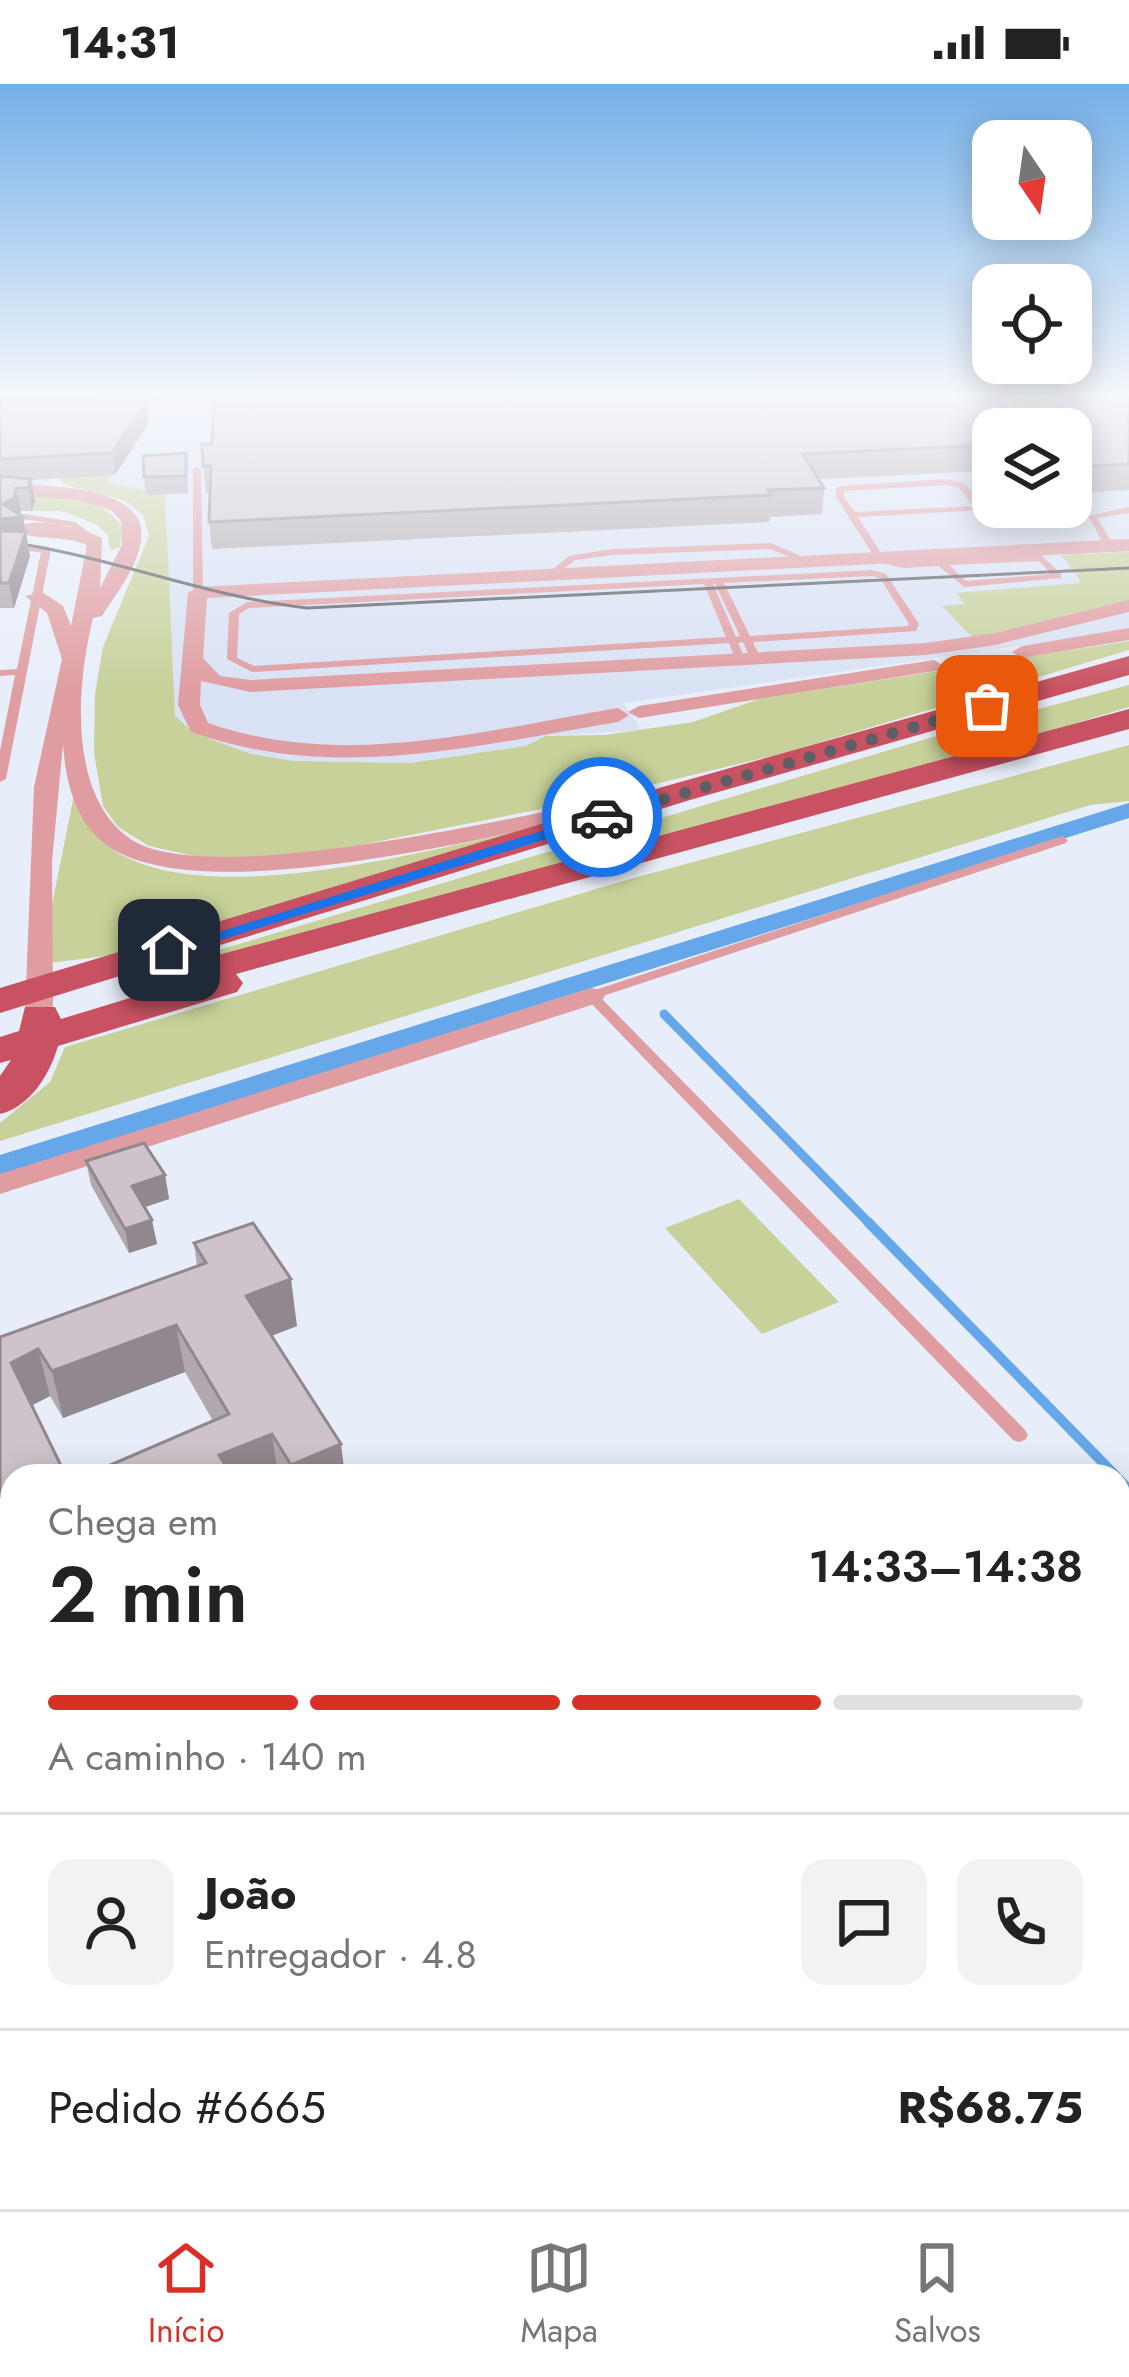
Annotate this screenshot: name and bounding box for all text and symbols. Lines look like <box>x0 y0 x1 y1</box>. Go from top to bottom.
text: 14:31 <box>60 10 180 75</box>
north arrow <box>972 120 1092 240</box>
map controls <box>972 120 1092 528</box>
button: locate <box>972 264 1092 384</box>
button: layers <box>972 408 1092 528</box>
pin <box>936 655 1038 757</box>
icon: bag <box>954 673 1020 739</box>
courier <box>542 757 662 877</box>
icon: car <box>569 784 635 850</box>
pin <box>118 899 220 1001</box>
icon: home <box>136 917 202 983</box>
text: Chega em <box>48 1493 218 1550</box>
text: 14:33–14:38 <box>809 1534 1083 1599</box>
text: 2 min <box>48 1539 248 1651</box>
text: A caminho · 140 m <box>48 1728 367 1785</box>
button: person <box>48 1859 174 1985</box>
button: chat <box>801 1859 927 1985</box>
button: phone <box>957 1859 1083 1985</box>
text: João <box>204 1861 296 1926</box>
text: Entregador · 4.8 <box>204 1926 477 1983</box>
text: Pedido #6665 <box>48 2075 326 2140</box>
text: R$68.75 <box>898 2075 1083 2140</box>
tab: Início <box>148 2235 224 2354</box>
tab: Mapa <box>521 2235 598 2354</box>
tab: Salvos <box>894 2235 981 2354</box>

